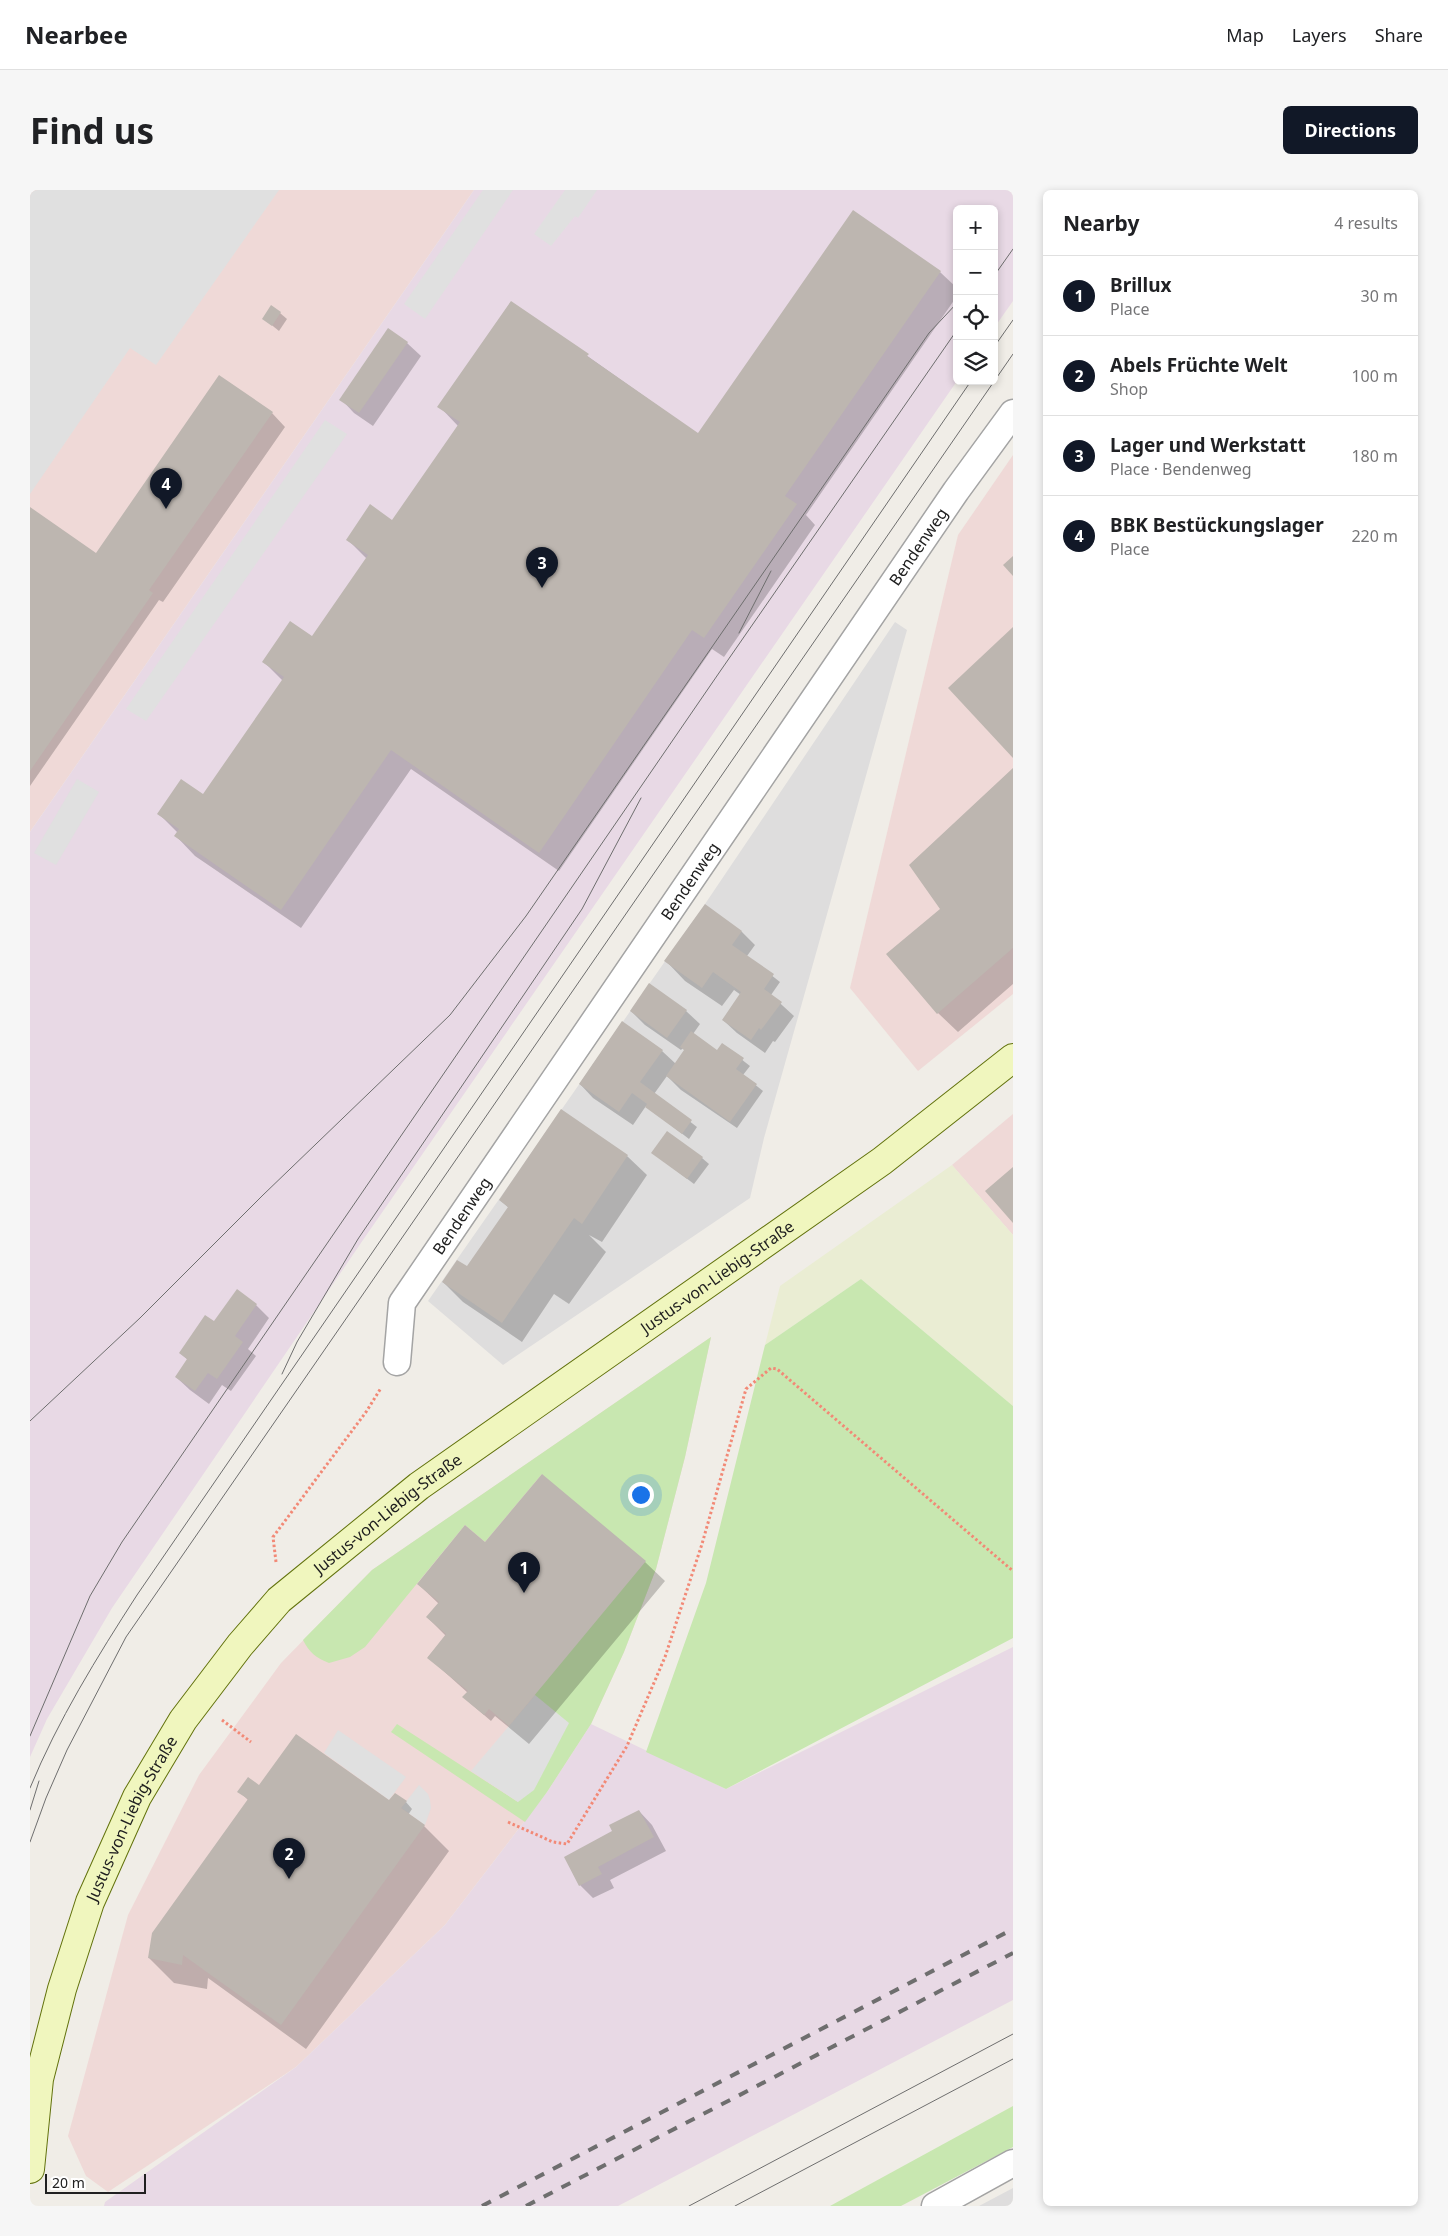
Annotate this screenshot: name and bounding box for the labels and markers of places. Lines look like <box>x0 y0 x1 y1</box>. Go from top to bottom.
pin: 4 <box>150 468 182 509</box>
pin: 3 <box>526 547 558 588</box>
pin: 1 <box>508 1552 540 1593</box>
pin: 2 <box>273 1838 305 1879</box>

